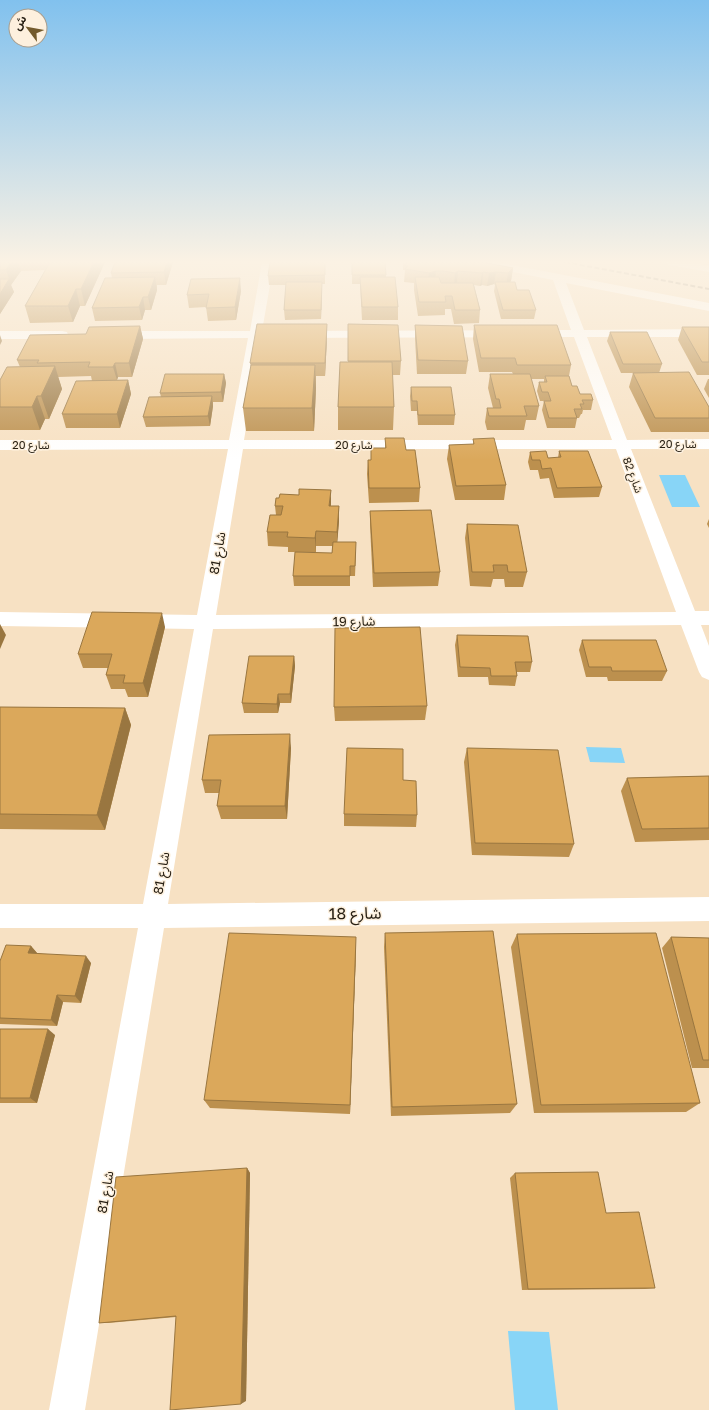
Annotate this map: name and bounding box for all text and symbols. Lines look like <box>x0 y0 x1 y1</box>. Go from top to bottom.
north arrow <box>8 8 48 48</box>
text: ش <box>10 13 29 33</box>
street label: شارع 20 <box>659 437 697 452</box>
street label: شارع 20 <box>12 438 50 453</box>
street label: شارع 20 <box>335 438 373 453</box>
street label: شارع 82 <box>619 455 646 496</box>
street label: شارع 81 <box>205 531 232 576</box>
street label: شارع 19 <box>332 613 376 632</box>
street label: شارع 81 <box>149 851 176 896</box>
street label: شارع 18 <box>328 903 382 926</box>
street label: شارع 81 <box>93 1170 120 1215</box>

